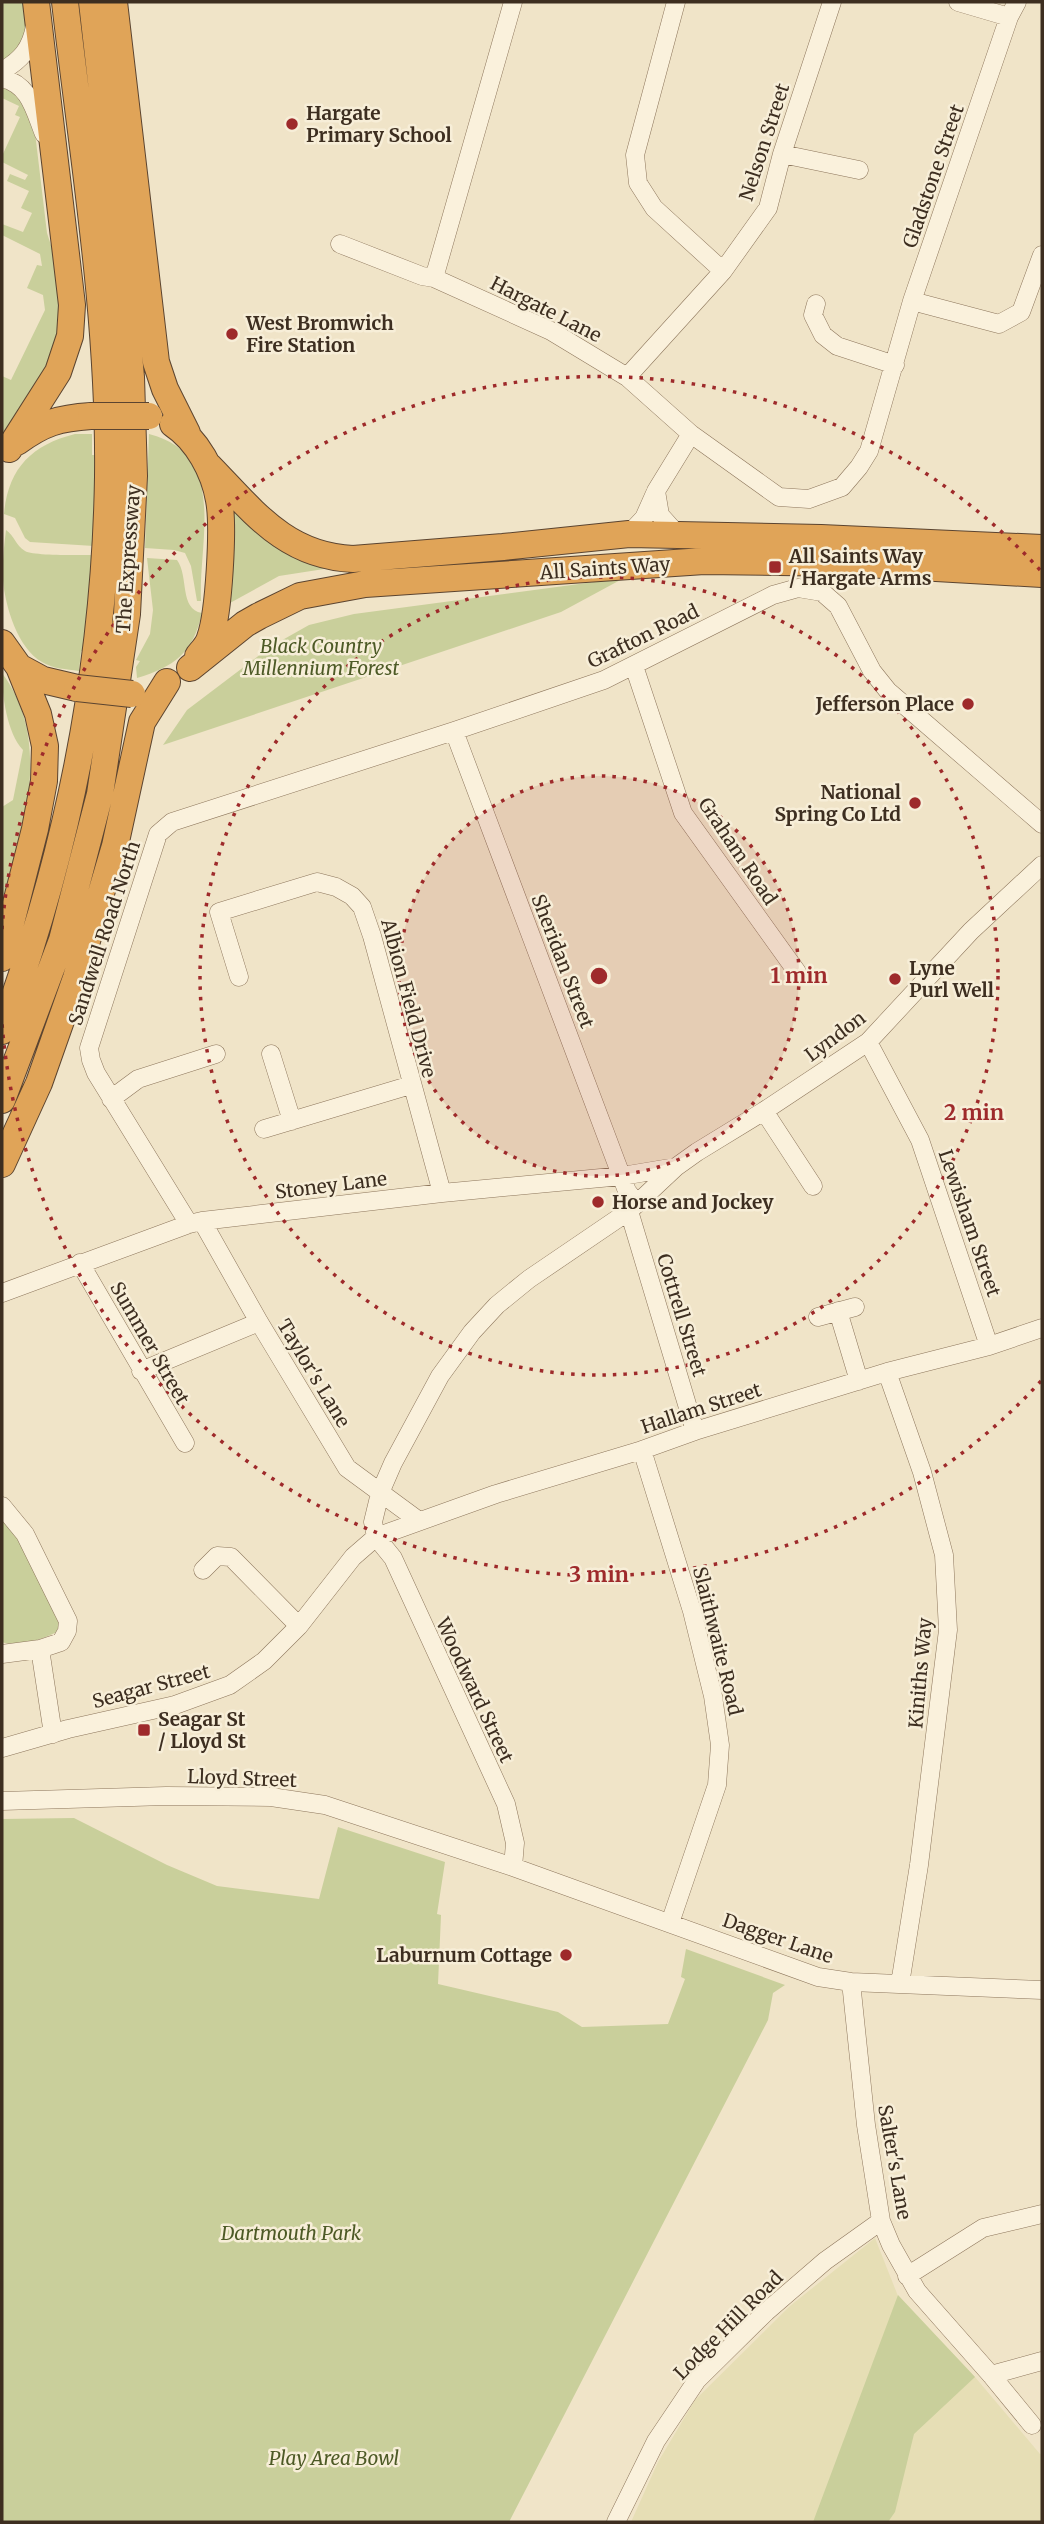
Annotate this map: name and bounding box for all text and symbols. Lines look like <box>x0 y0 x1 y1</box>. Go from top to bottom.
street label: Nelson Street <box>734 80 794 204</box>
place label: Hargate Primary School <box>306 101 452 147</box>
street label: Gladstone Street <box>897 101 969 251</box>
marker: Hargate Primary School <box>284 116 300 132</box>
street label: Hargate Lane <box>486 271 606 347</box>
place label: West Bromwich Fire Station <box>245 311 394 357</box>
marker: West Bromwich Fire Station <box>224 326 240 342</box>
street label: The Expressway <box>111 484 145 634</box>
place label: All Saints Way / Hargate Arms <box>788 544 932 590</box>
street label: All Saints Way <box>538 551 671 585</box>
marker: All Saints Way / Hargate Arms <box>767 559 783 575</box>
street label: Grafton Road <box>583 599 703 673</box>
park label: Black Country Millennium Forest <box>242 634 400 680</box>
place label: Jefferson Place <box>814 692 954 716</box>
marker: Jefferson Place <box>960 696 976 712</box>
place label: National Spring Co Ltd <box>774 780 901 826</box>
street label: Graham Road <box>693 793 783 909</box>
marker: National Spring Co Ltd <box>907 795 923 811</box>
street label: Sandwell Road North <box>63 837 145 1028</box>
street label: Sheridan Street <box>526 891 600 1032</box>
street label: Albion Field Drive <box>376 915 442 1080</box>
place label: Lyne Purl Well <box>909 956 994 1002</box>
text: 1 min <box>770 962 828 989</box>
centre of rings <box>587 964 611 988</box>
marker: Lyne Purl Well <box>887 971 903 987</box>
street label: Lyndon <box>800 1005 870 1067</box>
text: 2 min <box>944 1099 1004 1126</box>
street label: Lewisham Street <box>934 1146 1007 1300</box>
street label: Stoney Lane <box>274 1166 388 1204</box>
place label: Horse and Jockey <box>612 1190 774 1214</box>
marker: Horse and Jockey <box>590 1194 606 1210</box>
street label: Cottrell Street <box>652 1251 712 1380</box>
street label: Summer Street <box>105 1277 195 1409</box>
street label: Taylor's Lane <box>272 1314 356 1432</box>
street label: Hallam Street <box>638 1377 765 1439</box>
text: 3 min <box>569 1561 629 1588</box>
street label: Slaithwaite Road <box>688 1564 748 1718</box>
street label: Woodward Street <box>431 1613 519 1767</box>
street label: Kiniths Way <box>903 1617 937 1729</box>
street label: Seagar Street <box>90 1659 213 1713</box>
place label: Seagar St / Lloyd St <box>158 1707 246 1753</box>
marker: Seagar St / Lloyd St <box>136 1722 152 1738</box>
street label: Lloyd Street <box>187 1764 298 1792</box>
street label: Dagger Lane <box>720 1908 837 1968</box>
place label: Laburnum Cottage <box>376 1943 552 1967</box>
marker: Laburnum Cottage <box>558 1947 574 1963</box>
street label: Salter's Lane <box>873 2103 917 2221</box>
park label: Dartmouth Park <box>220 2221 362 2245</box>
street label: Lodge Hill Road <box>668 2265 788 2385</box>
park label: Play Area Bowl <box>269 2446 399 2470</box>

